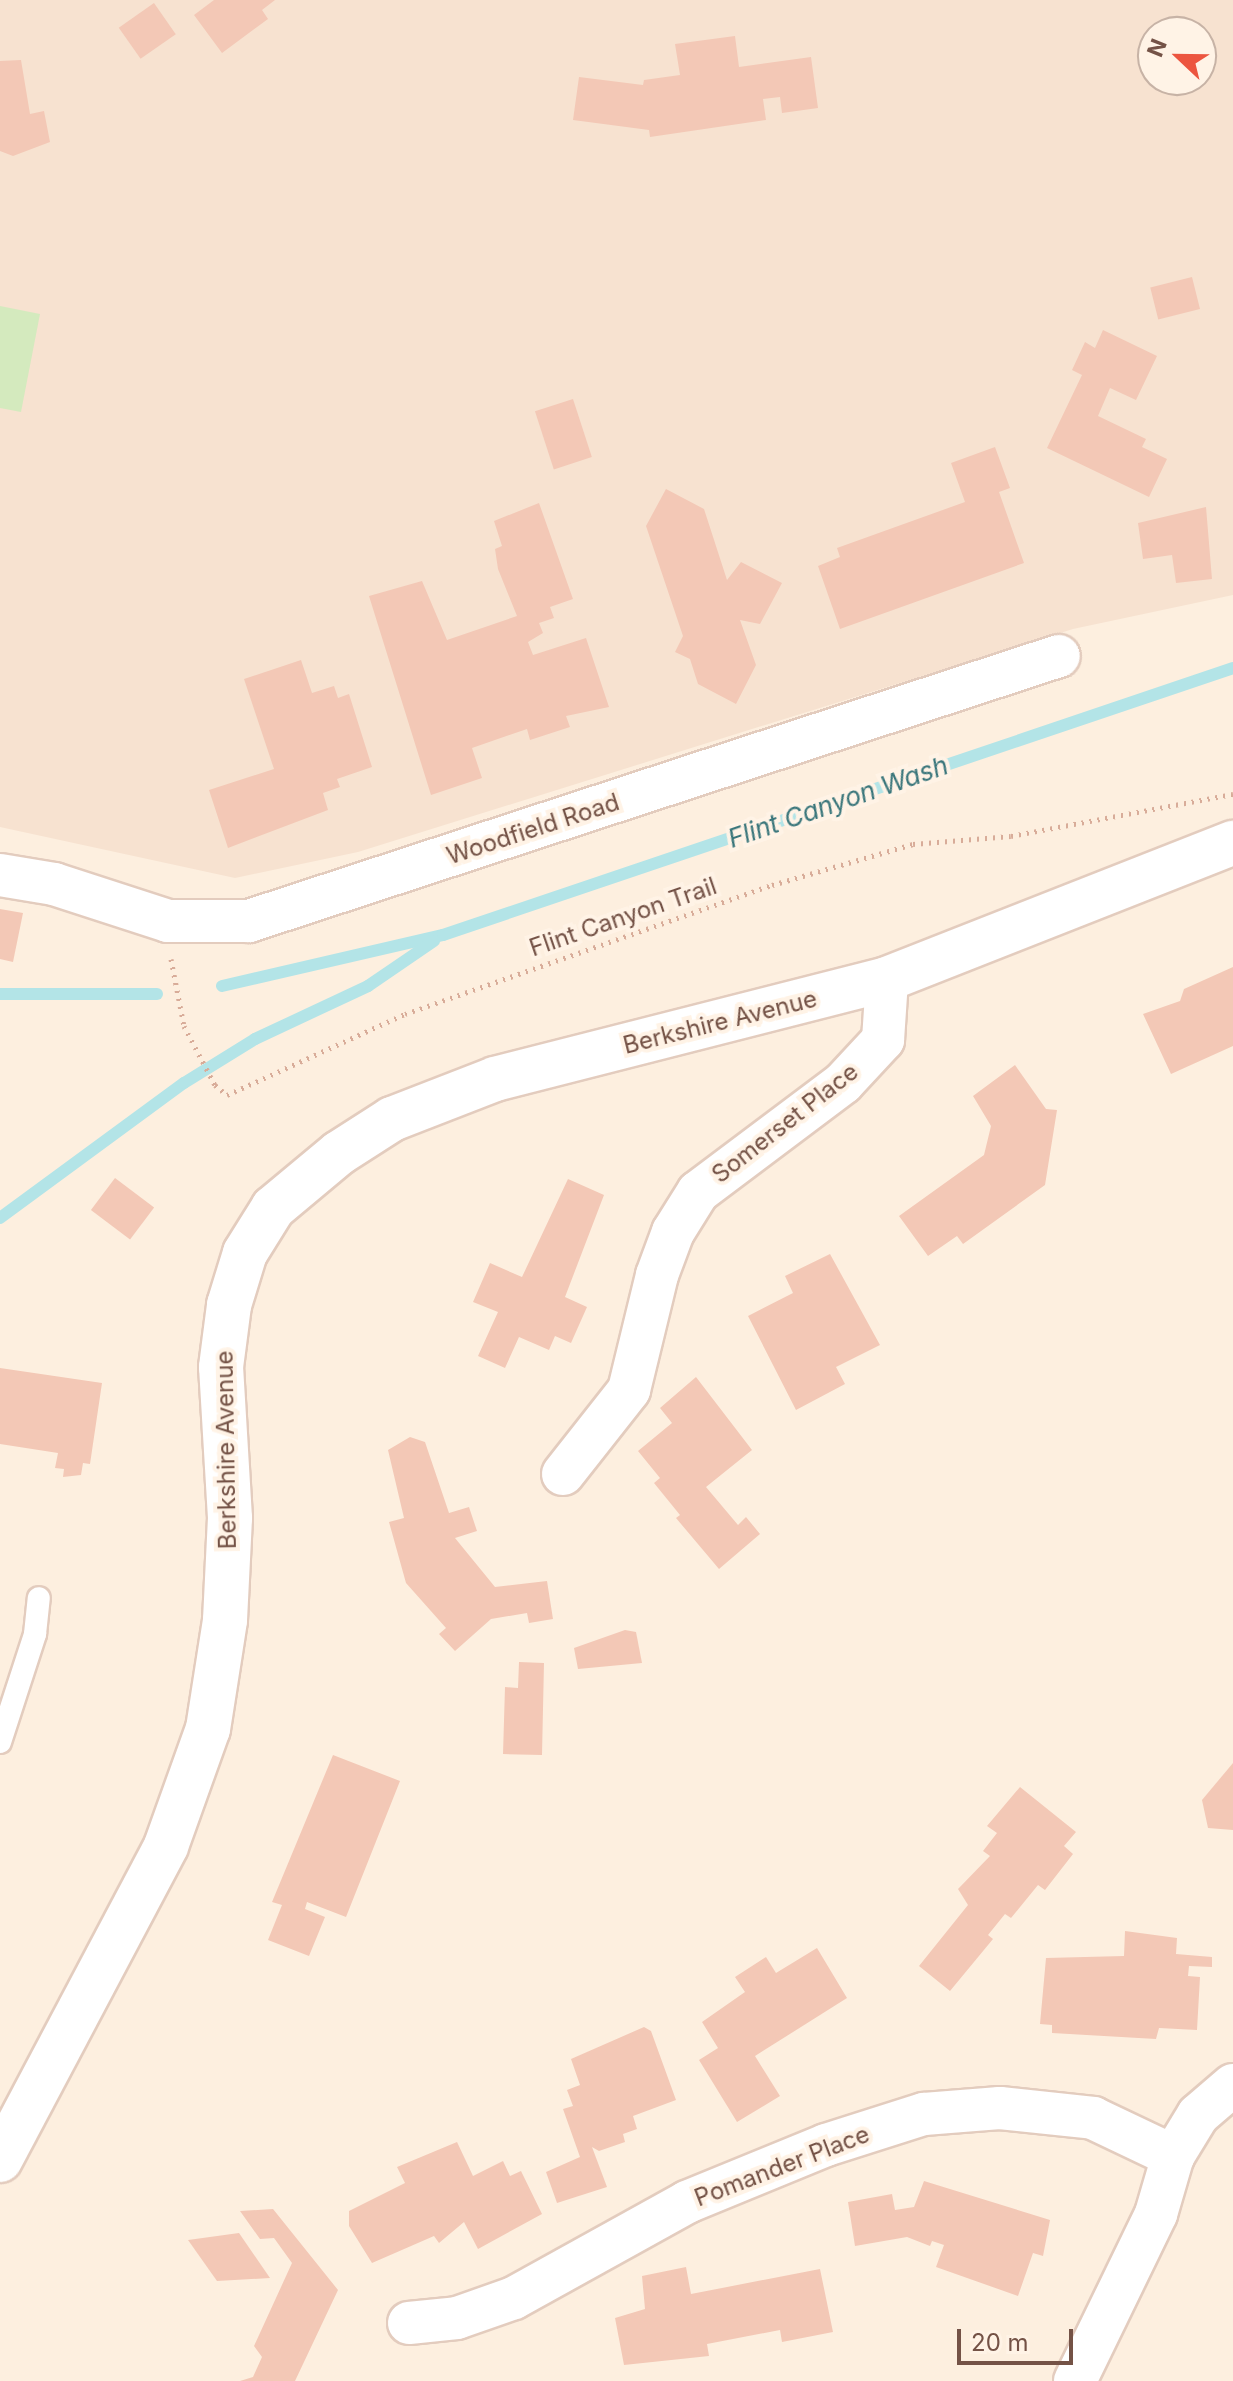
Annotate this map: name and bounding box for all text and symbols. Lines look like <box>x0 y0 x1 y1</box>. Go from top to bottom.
north arrow <box>1137 16 1217 96</box>
text: N <box>1141 35 1172 60</box>
water label: Flint Canyon Wash <box>724 750 952 854</box>
street label: Woodfield Road <box>443 788 623 870</box>
street label: Flint Canyon Trail <box>526 871 720 963</box>
street label: Berkshire Avenue <box>620 984 820 1060</box>
street label: Somerset Place <box>706 1057 864 1189</box>
street label: Berkshire Avenue <box>210 1350 242 1550</box>
street label: Pomander Place <box>690 2119 874 2213</box>
scale bar <box>961 2313 1077 2363</box>
text: 20 m <box>971 2328 1029 2357</box>

